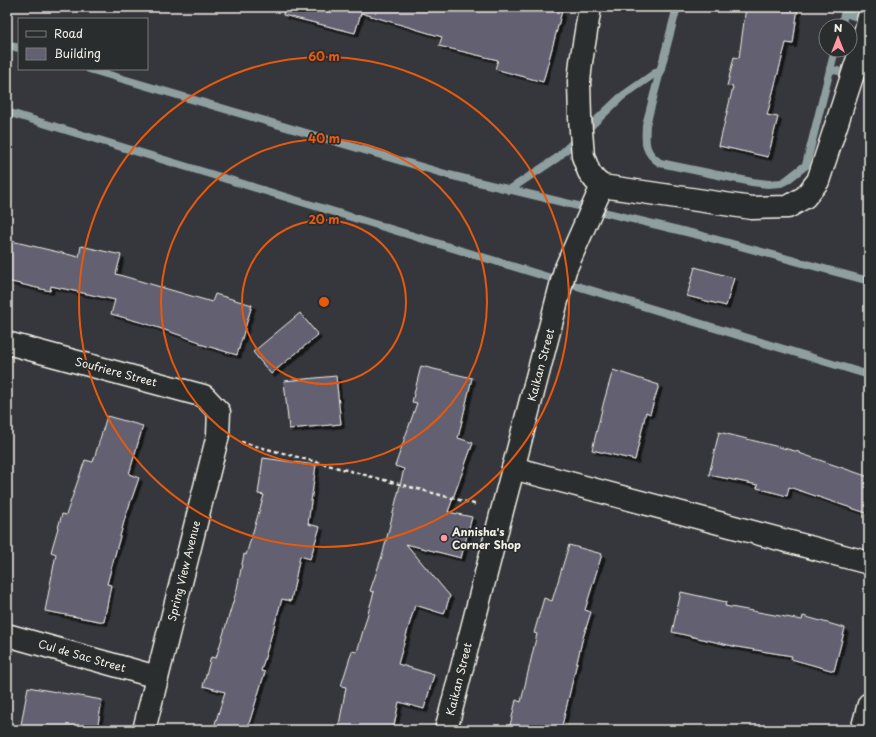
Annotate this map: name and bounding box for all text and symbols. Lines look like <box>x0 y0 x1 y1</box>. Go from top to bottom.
legend <box>18 18 148 70</box>
north arrow <box>818 18 858 58</box>
text: N <box>834 19 843 36</box>
text: Road <box>54 24 83 42</box>
text: Building <box>54 44 101 62</box>
text: 60 m <box>308 47 340 65</box>
text: 40 m <box>308 129 340 147</box>
text: 20 m <box>308 210 340 228</box>
centre of rings <box>317 295 331 309</box>
street label: Kaikan Street <box>523 326 559 403</box>
street label: Soufriere Street <box>73 352 160 391</box>
street label: Spring View Avenue <box>163 518 204 623</box>
place label: Annisha's Corner Shop <box>451 523 521 553</box>
marker: Annisha's Corner Shop <box>439 533 449 543</box>
street label: Cul de Sac Street <box>36 635 128 676</box>
street label: Kaikan Street <box>441 640 476 717</box>

